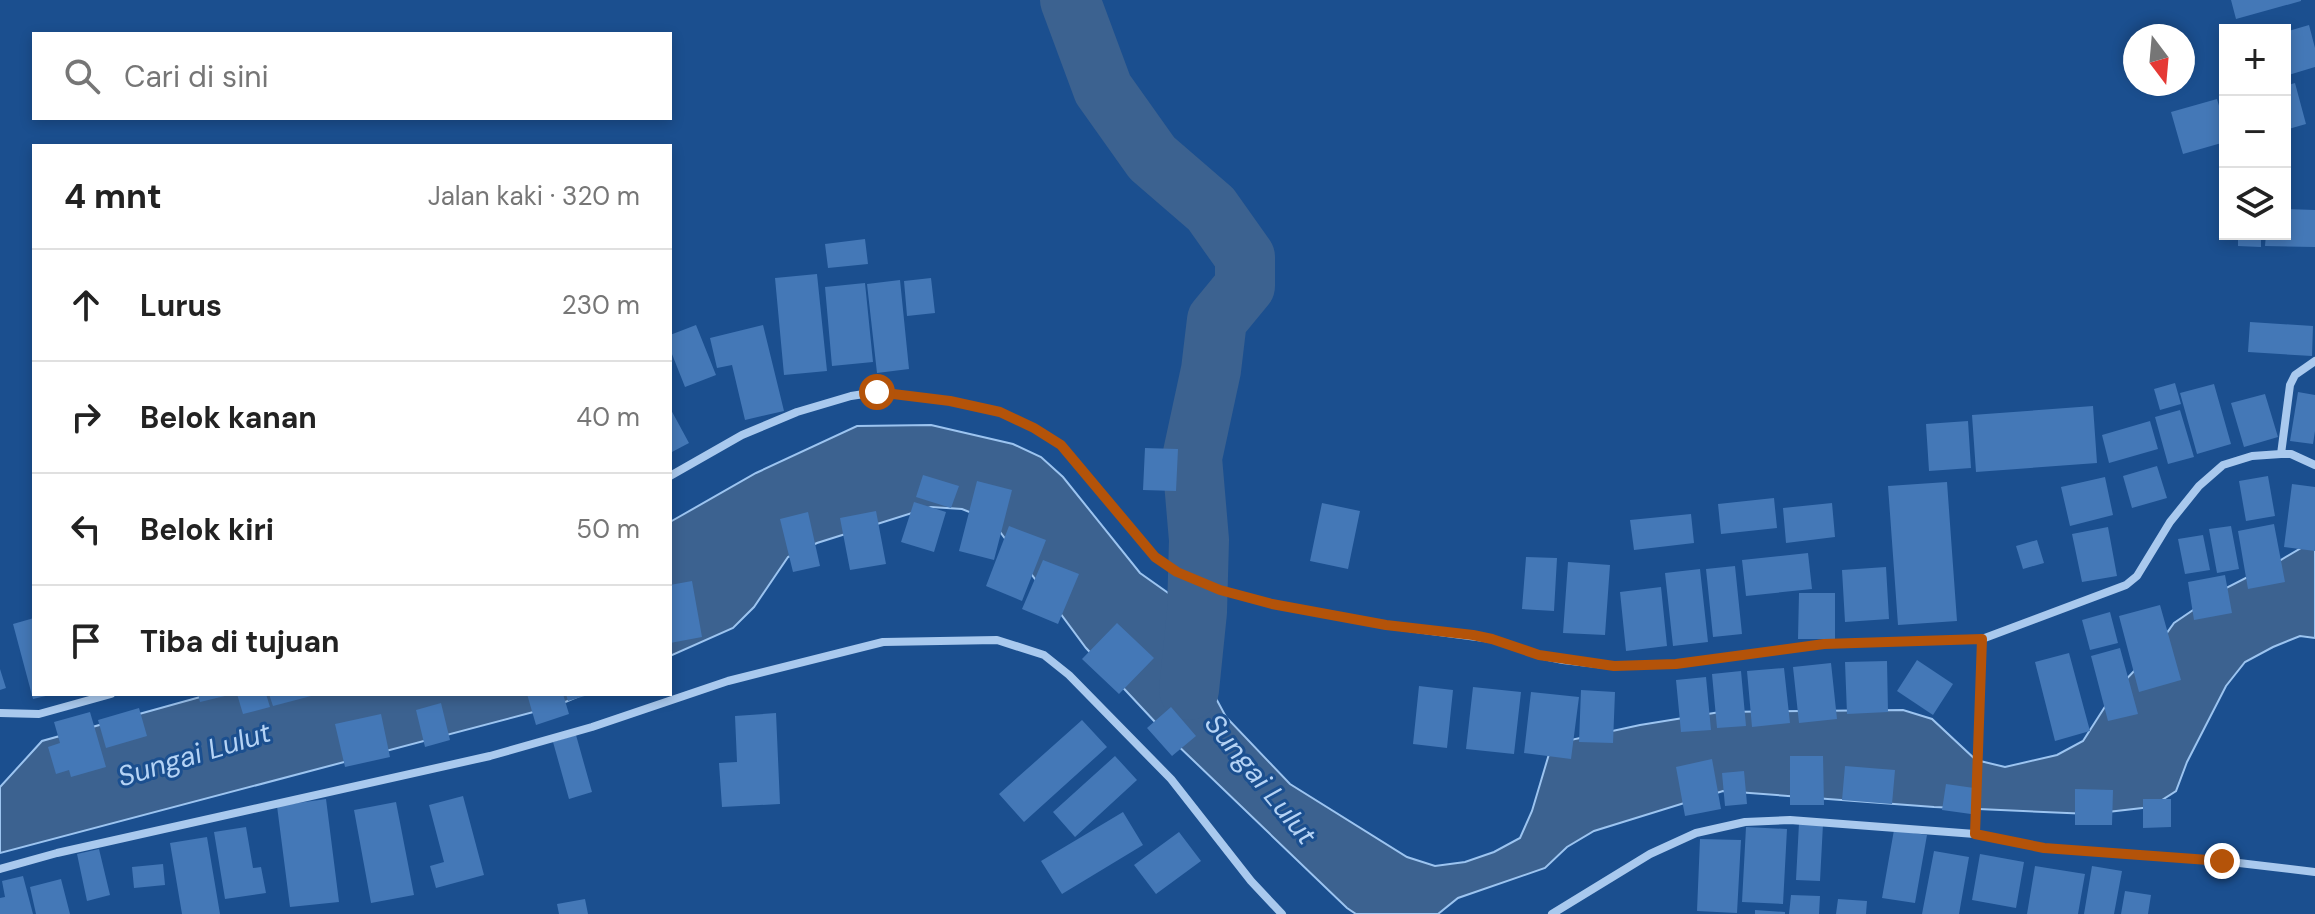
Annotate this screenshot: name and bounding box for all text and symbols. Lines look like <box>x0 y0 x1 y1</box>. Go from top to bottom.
north arrow <box>2123 24 2195 96</box>
map controls <box>2219 24 2291 240</box>
button: + <box>2219 24 2291 96</box>
search box <box>32 32 672 120</box>
icon: search <box>60 54 104 98</box>
text: Cari di sini <box>124 57 269 96</box>
button: − <box>2219 96 2291 168</box>
button: layers <box>2219 168 2291 240</box>
text: 4 mnt <box>64 174 162 219</box>
text: Jalan kaki · 320 m <box>428 179 640 213</box>
icon: ahead <box>64 283 108 327</box>
text: Lurus <box>140 286 222 325</box>
text: 230 m <box>562 288 640 322</box>
route start <box>859 374 895 410</box>
icon: right <box>64 395 108 439</box>
text: Belok kanan <box>140 398 317 437</box>
text: 40 m <box>576 400 640 434</box>
icon: left <box>64 507 108 551</box>
text: Belok kiri <box>140 510 274 549</box>
text: 50 m <box>576 512 640 546</box>
icon: arrive <box>64 619 108 663</box>
text: Tiba di tujuan <box>140 622 340 661</box>
water label: Sungai Lulut <box>1196 706 1325 853</box>
water label: Sungai Lulut <box>113 714 275 795</box>
route end <box>2204 843 2240 879</box>

